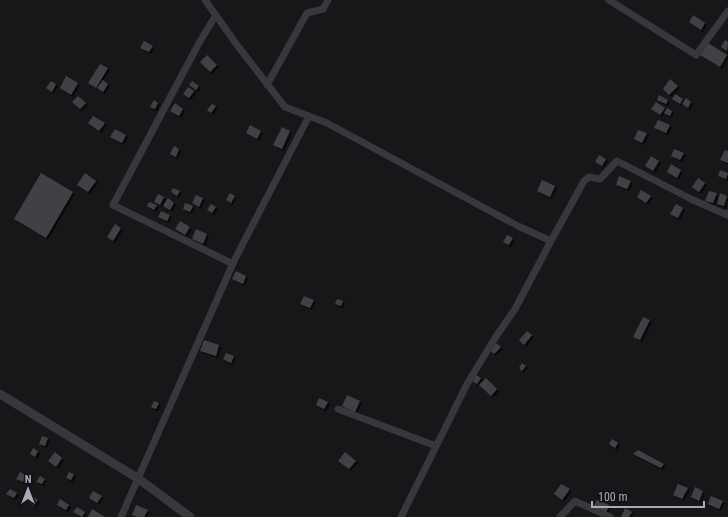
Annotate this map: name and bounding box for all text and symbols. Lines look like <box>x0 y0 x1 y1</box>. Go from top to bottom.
north arrow <box>8 469 48 509</box>
text: N <box>25 473 32 486</box>
scale bar <box>592 483 704 509</box>
text: 100 m <box>598 490 628 504</box>

